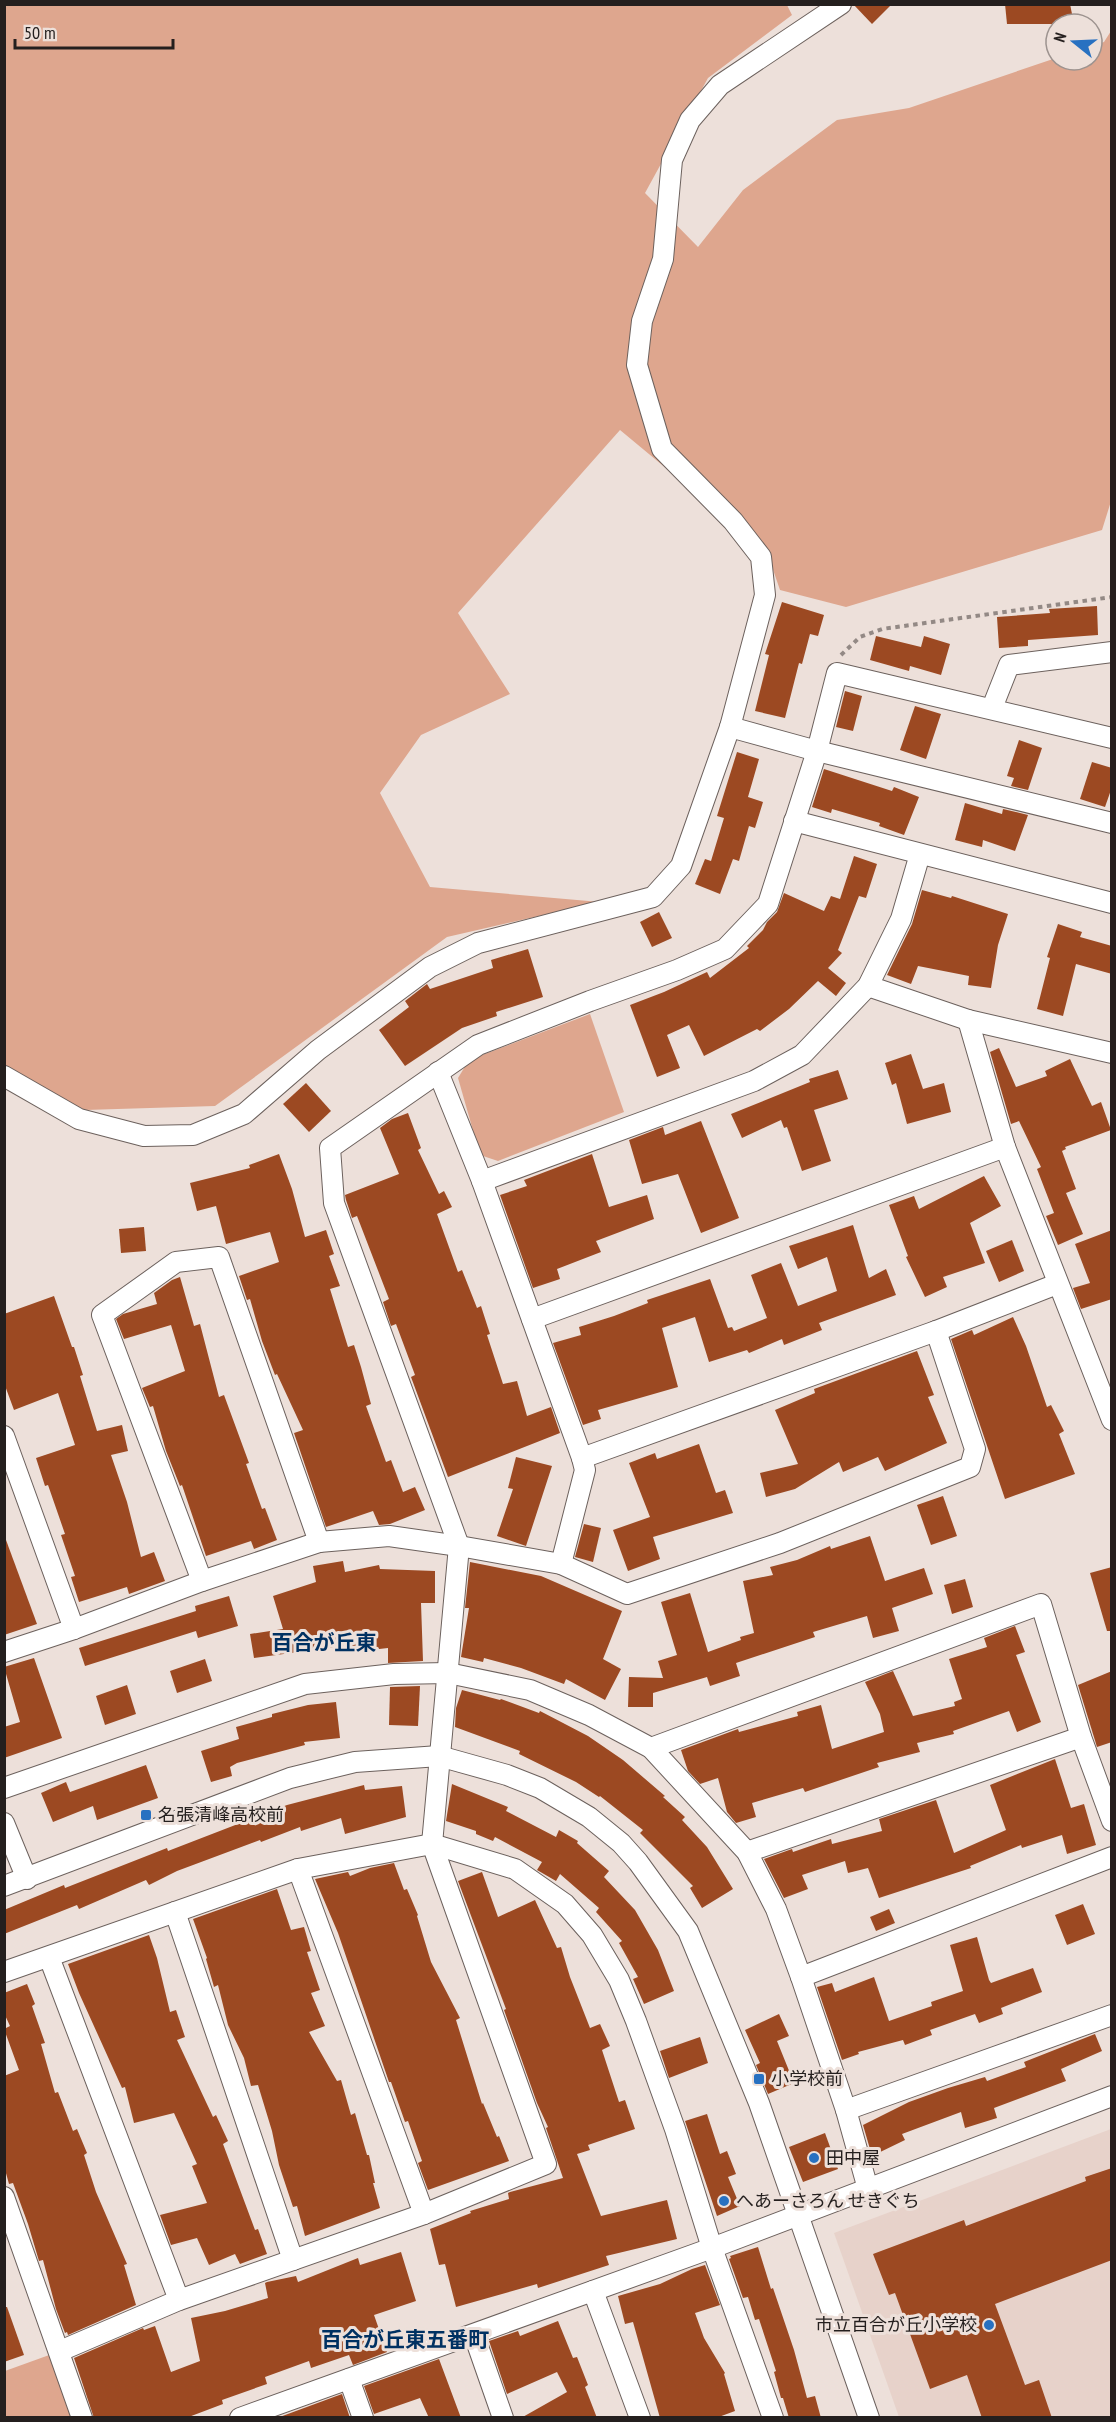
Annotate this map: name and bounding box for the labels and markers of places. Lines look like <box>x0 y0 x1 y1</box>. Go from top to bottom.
place label: 名張清峰高校前 <box>158 1803 284 1826</box>
marker: 名張清峰高校前 <box>139 1808 153 1822</box>
place label: 小学校前 <box>771 2067 843 2090</box>
marker: 小学校前 <box>752 2072 766 2086</box>
place label: 田中屋 <box>826 2146 880 2169</box>
marker: 田中屋 <box>807 2151 821 2165</box>
place label: へあーさろん せきぐち <box>736 2189 920 2212</box>
marker: へあーさろん せきぐち <box>717 2194 731 2208</box>
place label: 市立百合が丘小学校 <box>815 2313 977 2336</box>
marker: 市立百合が丘小学校 <box>982 2318 996 2332</box>

